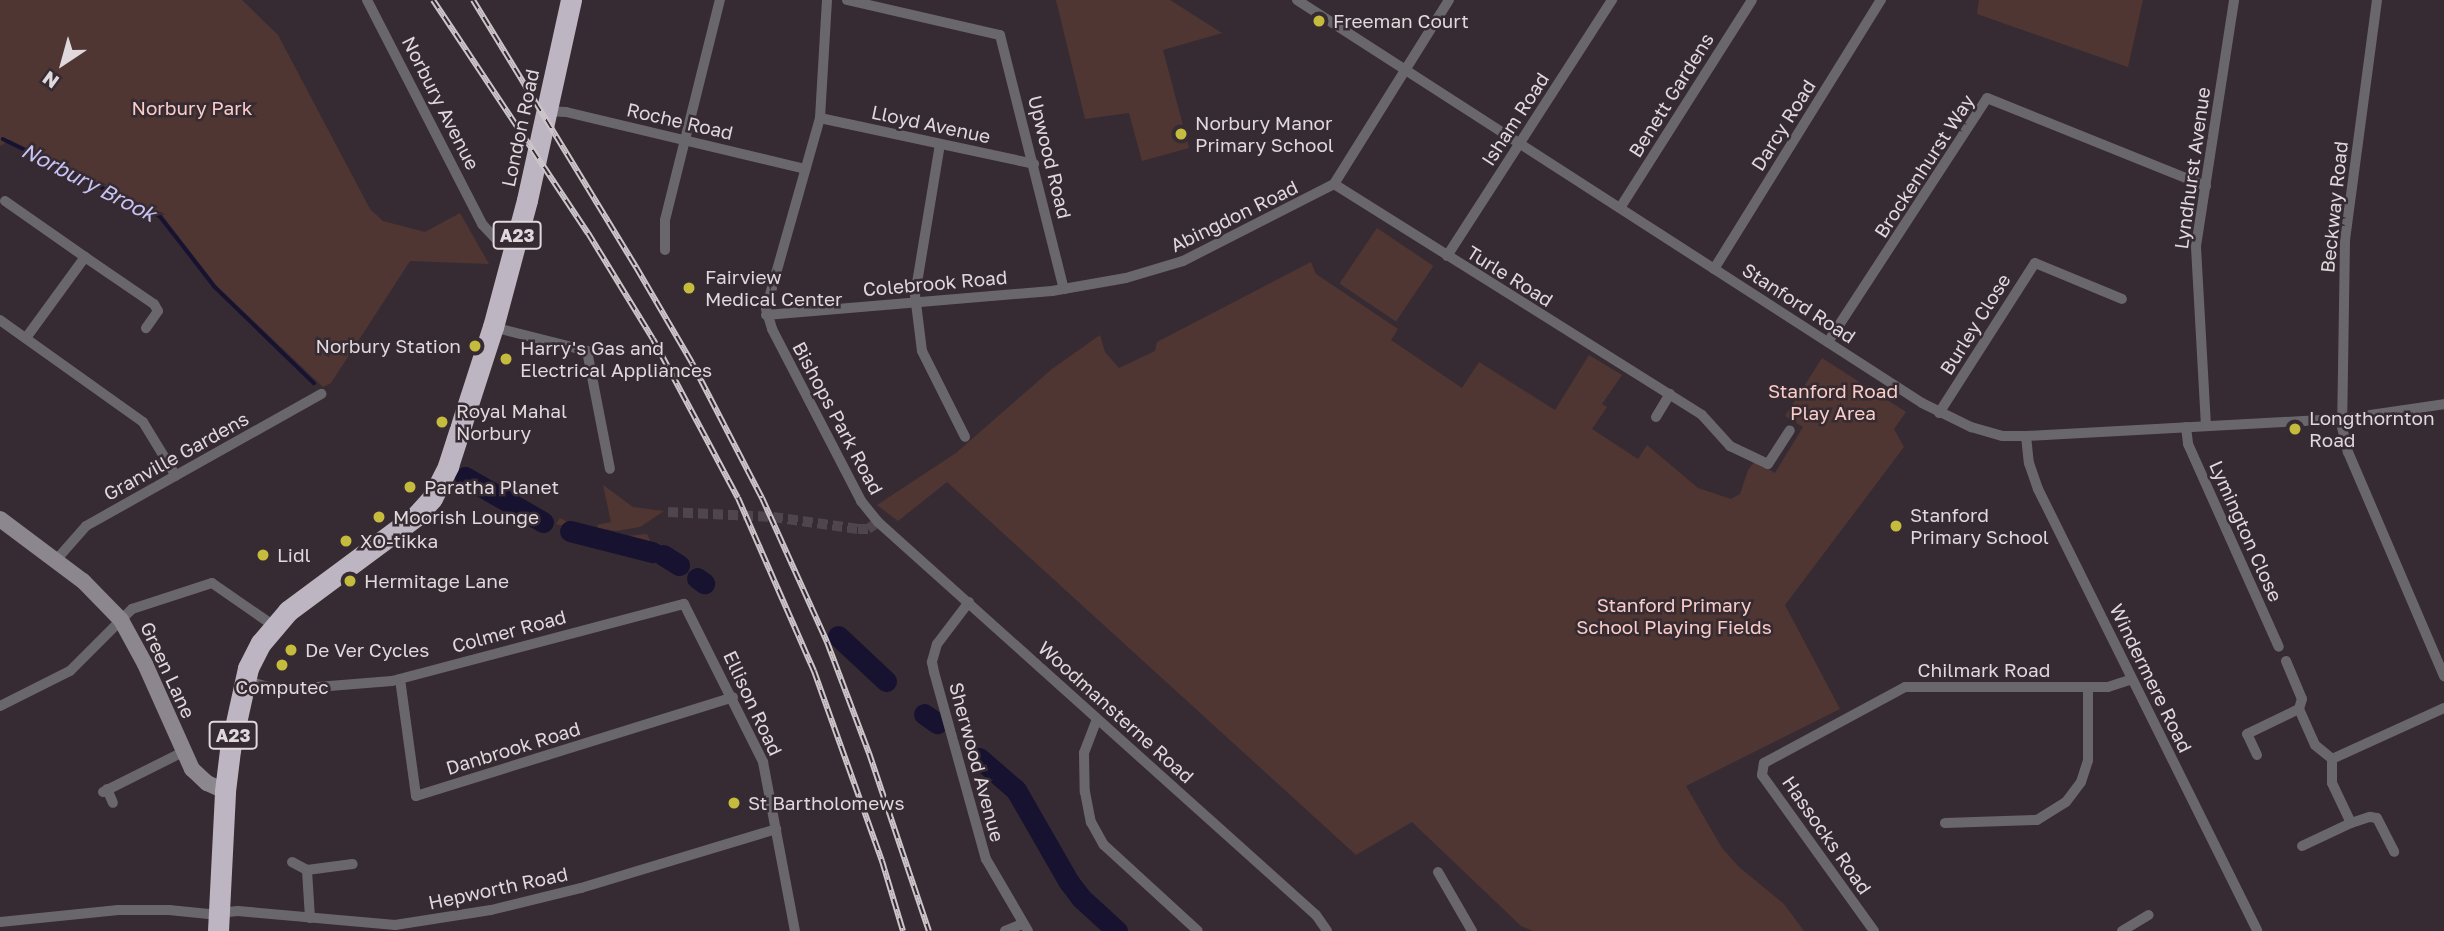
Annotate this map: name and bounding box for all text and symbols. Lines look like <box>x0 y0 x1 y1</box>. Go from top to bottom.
place label: Freeman Court <box>1333 10 1469 32</box>
marker: Freeman Court <box>1311 13 1327 29</box>
north arrow <box>28 28 98 98</box>
street label: Benett Gardens <box>1624 29 1718 161</box>
street label: Norbury Avenue <box>398 32 484 174</box>
text: N <box>38 67 63 94</box>
street label: London Road <box>496 67 544 189</box>
street label: Isham Road <box>1476 68 1554 170</box>
street label: Darcy Road <box>1746 75 1820 175</box>
street label: Lyndhurst Avenue <box>2169 86 2215 250</box>
street label: Brockenhurst Way <box>1869 90 1979 242</box>
street label: Upwood Road <box>1024 93 1076 221</box>
park label: Norbury Park <box>132 97 252 119</box>
street label: Roche Road <box>625 98 735 144</box>
street label: Lloyd Avenue <box>869 100 993 148</box>
place label: Norbury Manor Primary School <box>1195 112 1334 156</box>
marker: Norbury Manor Primary School <box>1173 126 1189 142</box>
water label: Norbury Brook <box>18 137 160 227</box>
street label: Beckway Road <box>2316 140 2352 274</box>
street label: Abingdon Road <box>1167 175 1301 257</box>
road number: A23 <box>492 220 542 249</box>
street label: Turle Road <box>1463 241 1557 311</box>
street label: Stanford Road <box>1738 258 1860 348</box>
street label: Colebrook Road <box>862 265 1008 301</box>
place label: Fairview Medical Center <box>705 266 843 310</box>
street label: Burley Close <box>1935 269 2015 379</box>
marker: Fairview Medical Center <box>679 278 699 298</box>
place label: Norbury Station <box>315 335 461 357</box>
place label: Harry's Gas and Electrical Appliances <box>520 337 712 381</box>
marker: Norbury Station <box>467 338 483 354</box>
street label: Bishops Park Road <box>788 338 888 498</box>
marker: Harry's Gas and Electrical Appliances <box>498 351 514 367</box>
park label: Stanford Road Play Area <box>1768 380 1898 424</box>
place label: Royal Mahal Norbury <box>456 400 567 444</box>
street label: Granville Gardens <box>100 407 252 505</box>
place label: Longthornton Road <box>2309 407 2435 451</box>
marker: Royal Mahal Norbury <box>434 414 450 430</box>
marker: Longthornton Road <box>2287 421 2303 437</box>
street label: Lymington Close <box>2205 457 2287 605</box>
place label: Paratha Planet <box>424 476 559 498</box>
marker: Paratha Planet <box>402 479 418 495</box>
place label: Stanford Primary School <box>1910 504 2049 548</box>
place label: Moorish Lounge <box>393 506 539 528</box>
marker: Moorish Lounge <box>371 509 387 525</box>
marker: Stanford Primary School <box>1888 518 1904 534</box>
place label: XO-tikka <box>360 530 438 552</box>
marker: XO-tikka <box>338 533 354 549</box>
place label: Lidl <box>277 544 311 566</box>
marker: Lidl <box>255 547 271 563</box>
place label: Hermitage Lane <box>364 570 509 592</box>
marker: Hermitage Lane <box>342 573 358 589</box>
park label: Stanford Primary School Playing Fields <box>1576 594 1772 638</box>
street label: Windermere Road <box>2105 600 2197 756</box>
street label: Colmer Road <box>450 605 568 657</box>
street label: Green Lane <box>136 618 200 722</box>
street label: Woodmansterne Road <box>1034 636 1198 788</box>
place label: De Ver Cycles <box>305 639 429 661</box>
marker: De Ver Cycles <box>283 642 299 658</box>
street label: Ellison Road <box>719 647 787 759</box>
marker: Computec <box>274 657 290 673</box>
street label: Chilmark Road <box>1918 659 2050 681</box>
place label: Computec <box>235 676 329 698</box>
street label: Sherwood Avenue <box>945 680 1009 844</box>
street label: Danbrook Road <box>443 717 583 779</box>
road number: A23 <box>208 720 258 750</box>
street label: Hassocks Road <box>1778 771 1876 899</box>
place label: St Bartholomews <box>748 792 904 814</box>
marker: St Bartholomews <box>726 795 742 811</box>
street label: Hepworth Road <box>426 862 570 914</box>

